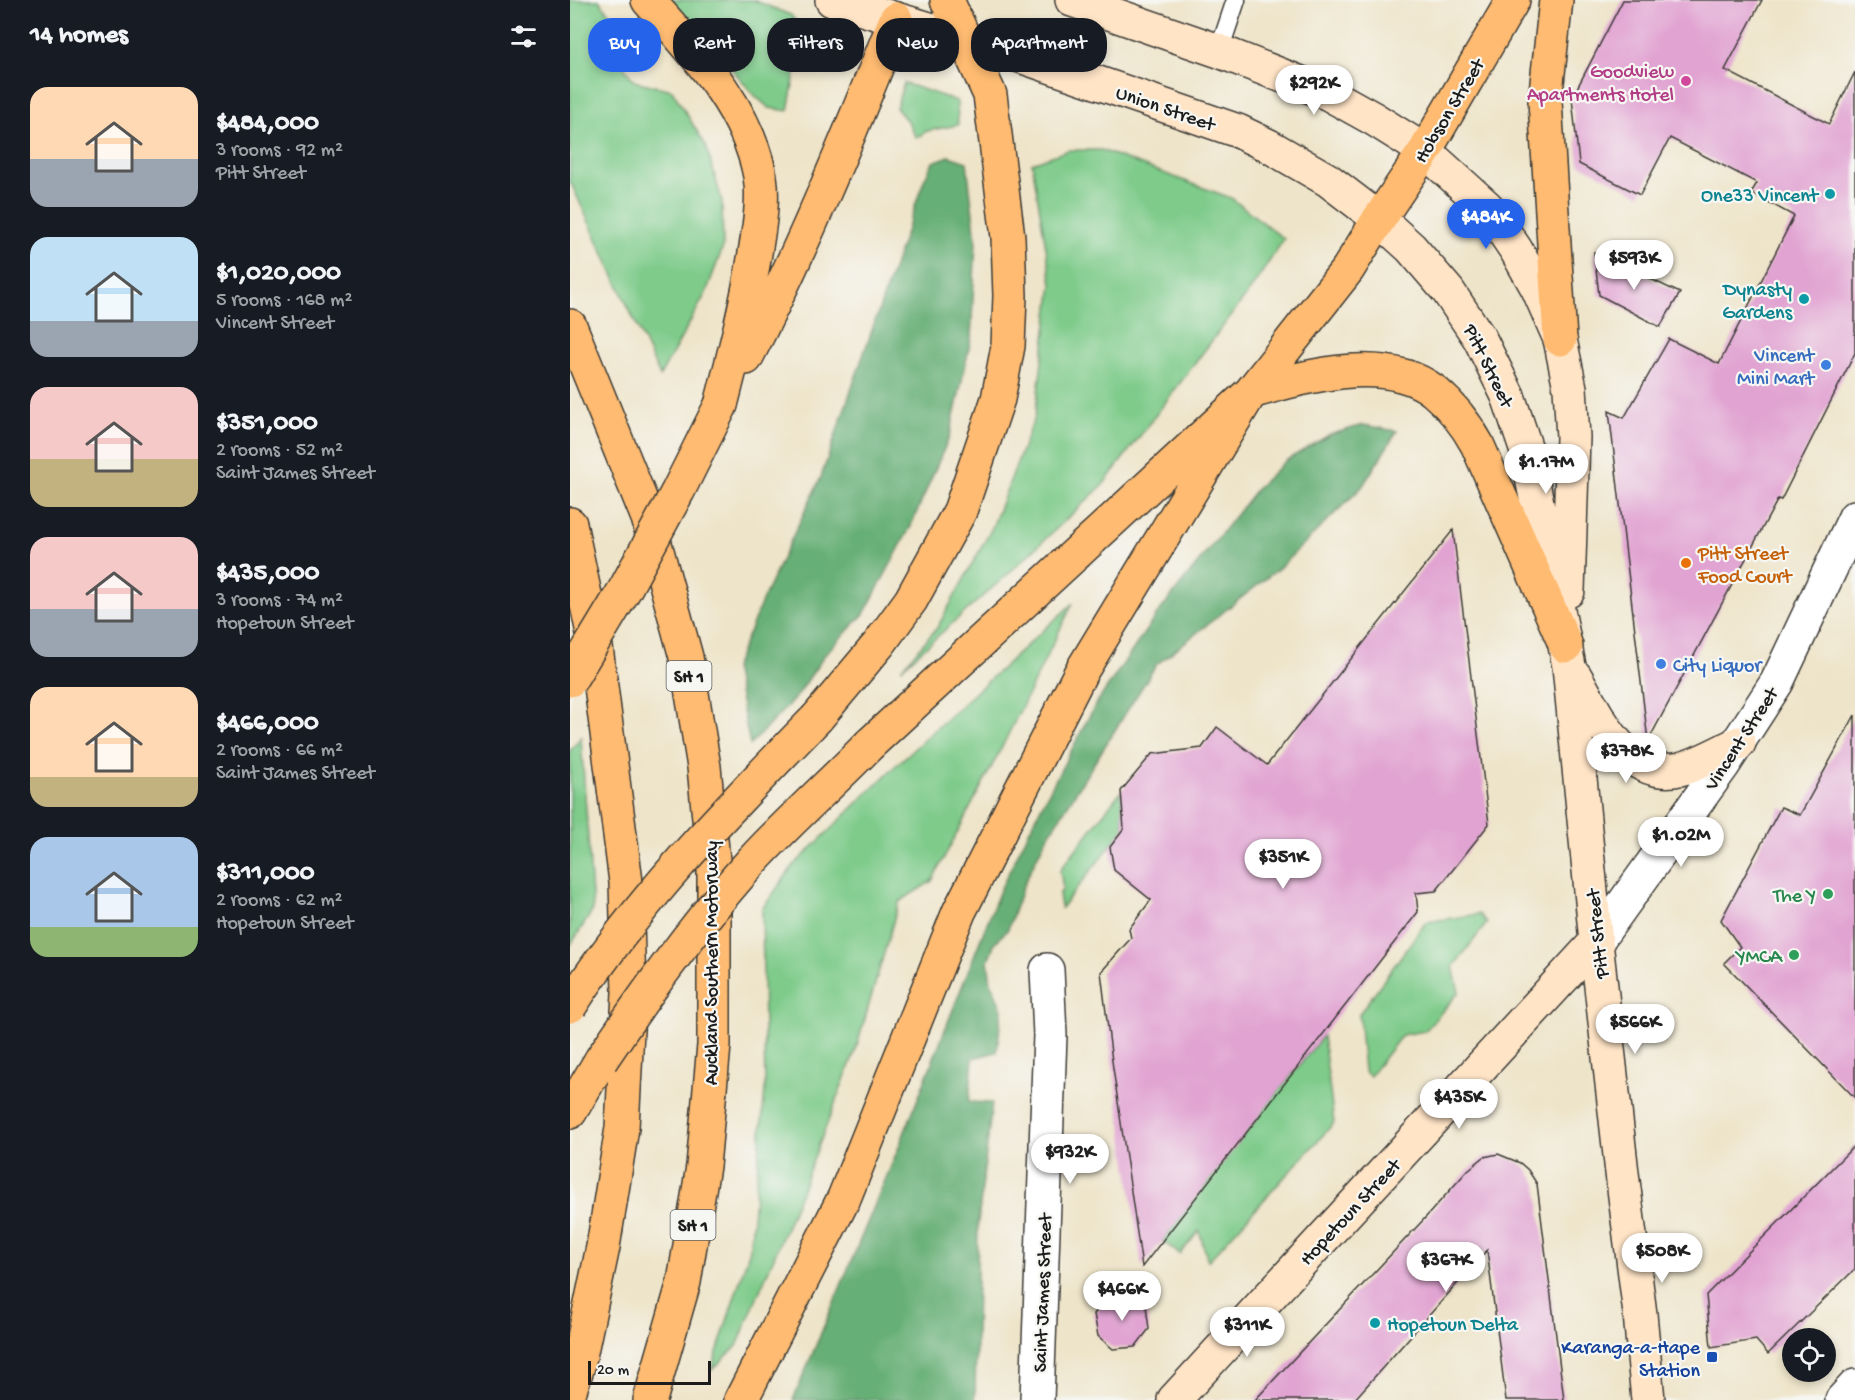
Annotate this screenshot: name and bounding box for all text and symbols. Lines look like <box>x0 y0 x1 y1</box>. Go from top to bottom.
chip: Buy <box>588 18 661 72</box>
chip: Rent <box>673 18 755 72</box>
chip: Filters <box>767 18 864 72</box>
chip: New <box>876 18 959 72</box>
chip: Apartment <box>971 18 1107 72</box>
icon: filters <box>507 20 540 53</box>
text: 14 homes <box>30 21 128 52</box>
street label: Hobson Street <box>1411 54 1492 168</box>
place label: Goodview Apartments Hotel <box>1527 62 1674 108</box>
pin: $292K <box>1272 65 1356 116</box>
text: $292K <box>1289 73 1339 96</box>
marker: Goodview Apartments Hotel <box>1679 74 1693 88</box>
street label: Union Street <box>1112 83 1219 139</box>
text: $484,000 <box>216 109 319 140</box>
icon: home <box>78 111 150 183</box>
text: 3 rooms · 92 m² <box>216 140 343 163</box>
text: Pitt Street <box>216 163 306 186</box>
place label: One33 Vincent <box>1701 186 1820 209</box>
marker: One33 Vincent <box>1823 187 1837 201</box>
pin: $484K <box>1444 199 1528 250</box>
text: $484K <box>1461 207 1511 230</box>
pin: $593K <box>1592 240 1676 291</box>
text: $593K <box>1609 248 1659 271</box>
text: $1,020,000 <box>216 259 341 290</box>
icon: home <box>78 261 150 333</box>
place label: Dynasty Gardens <box>1721 280 1793 326</box>
text: 5 rooms · 168 m² <box>216 290 352 313</box>
marker: Dynasty Gardens <box>1797 292 1811 306</box>
text: Vincent Street <box>216 313 334 336</box>
street label: Pitt Street <box>1456 320 1518 414</box>
place label: Vincent Mini Mart <box>1737 346 1816 392</box>
marker: Vincent Mini Mart <box>1819 358 1833 372</box>
text: $351,000 <box>216 409 318 440</box>
icon: home <box>78 411 150 483</box>
text: 2 rooms · 52 m² <box>216 440 343 463</box>
pin: $1.17M <box>1497 444 1595 495</box>
text: $1.17M <box>1518 452 1574 475</box>
text: Saint James Street <box>216 463 375 486</box>
place label: Pitt Street Food Court <box>1697 544 1793 590</box>
marker: Pitt Street Food Court <box>1679 556 1693 570</box>
text: $435,000 <box>216 559 320 590</box>
icon: home <box>78 561 150 633</box>
text: 3 rooms · 74 m² <box>216 590 343 613</box>
text: Hopetoun Street <box>216 613 353 636</box>
place label: City Liquor <box>1673 656 1763 679</box>
marker: City Liquor <box>1654 657 1668 671</box>
road number: SH 1 <box>666 661 712 691</box>
street label: Vincent Street <box>1701 683 1786 796</box>
text: $466,000 <box>216 709 319 740</box>
icon: home <box>78 711 150 783</box>
pin: $378K <box>1584 733 1668 784</box>
text: 2 rooms · 66 m² <box>216 740 343 763</box>
text: $378K <box>1600 741 1652 764</box>
text: Saint James Street <box>216 763 375 786</box>
pin: $1.02M <box>1632 817 1730 868</box>
text: $1.02M <box>1652 825 1710 848</box>
pin: $351K <box>1241 839 1325 890</box>
street label: Auckland Southern Motorway <box>702 841 725 1085</box>
text: $351K <box>1259 847 1307 870</box>
text: $311,000 <box>216 859 315 890</box>
icon: home <box>78 861 150 933</box>
street label: Pitt Street <box>1583 886 1616 980</box>
place label: The Y <box>1772 886 1816 909</box>
marker: The Y <box>1821 887 1835 901</box>
text: 2 rooms · 62 m² <box>216 890 343 913</box>
text: Hopetoun Street <box>216 913 353 936</box>
place label: YMCA <box>1734 947 1783 970</box>
marker: YMCA <box>1787 948 1801 962</box>
pin: $566K <box>1593 1004 1677 1055</box>
text: $566K <box>1610 1012 1660 1035</box>
pin: $435K <box>1417 1079 1501 1130</box>
text: $435K <box>1434 1087 1484 1110</box>
pin: $932K <box>1028 1134 1112 1185</box>
text: $932K <box>1045 1142 1095 1165</box>
street label: Hopetoun Street <box>1296 1154 1408 1271</box>
road number: SH 1 <box>670 1210 716 1240</box>
street label: Saint James Street <box>1030 1212 1059 1373</box>
pin: $508K <box>1620 1233 1704 1284</box>
text: $508K <box>1636 1241 1688 1264</box>
pin: $367K <box>1404 1242 1488 1293</box>
text: $367K <box>1421 1250 1471 1273</box>
pin: $466K <box>1080 1271 1164 1322</box>
text: $466K <box>1097 1279 1147 1302</box>
pin: $311K <box>1205 1307 1289 1358</box>
text: $311K <box>1224 1315 1270 1338</box>
place label: Hopetoun Delta <box>1387 1315 1519 1338</box>
marker: Hopetoun Delta <box>1368 1316 1382 1330</box>
map controls <box>1782 1328 1836 1382</box>
button: locate <box>1782 1328 1836 1382</box>
place label: Karanga-a-Hape Station <box>1561 1338 1701 1384</box>
marker: Karanga-a-Hape Station <box>1705 1350 1719 1364</box>
scale bar <box>588 1358 711 1386</box>
text: 20 m <box>597 1362 629 1381</box>

